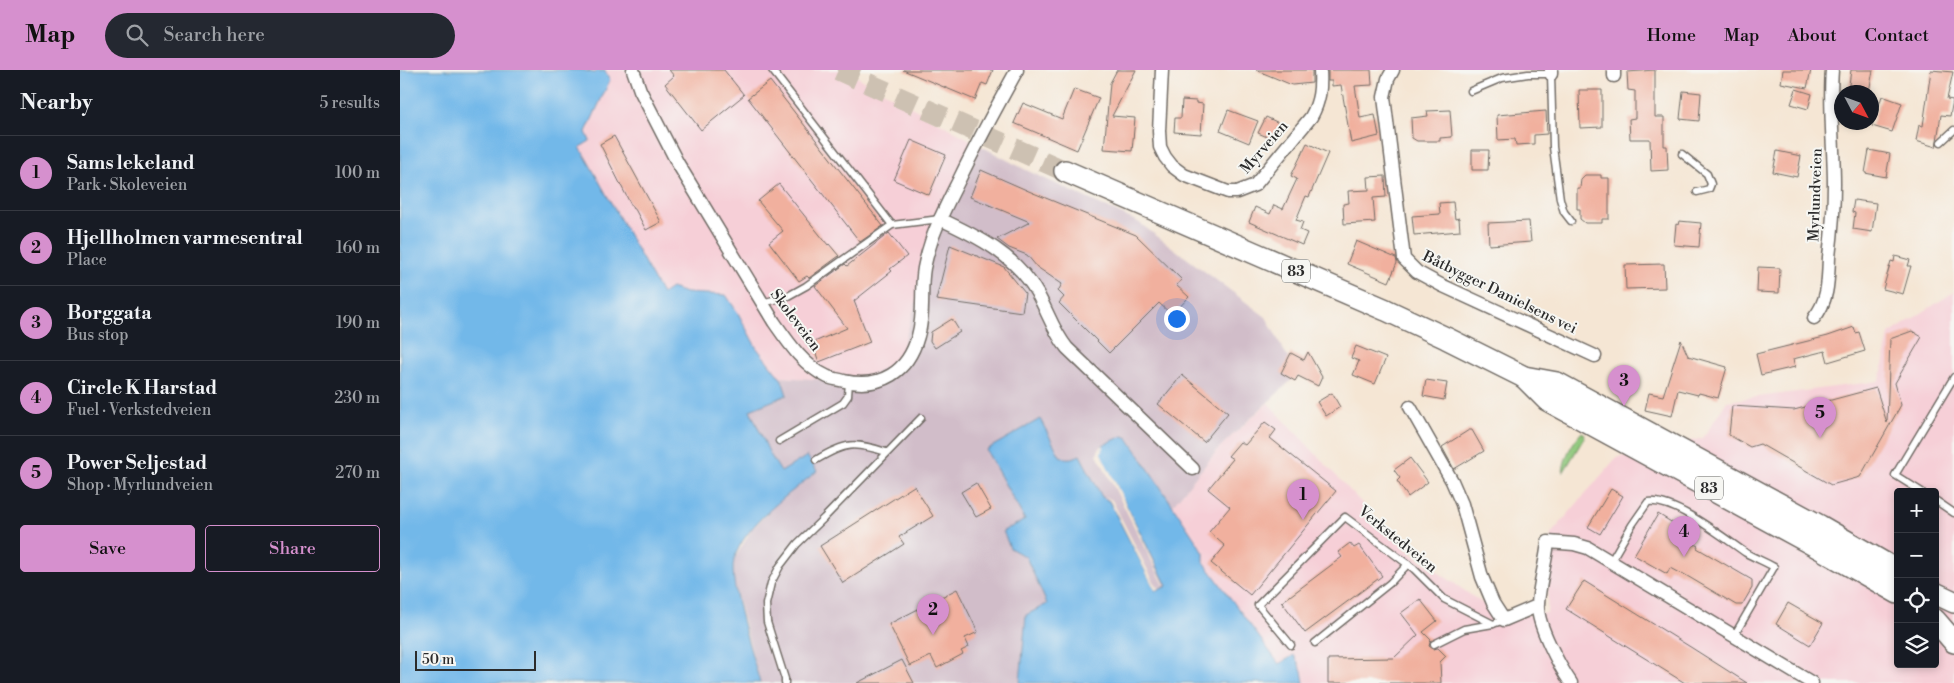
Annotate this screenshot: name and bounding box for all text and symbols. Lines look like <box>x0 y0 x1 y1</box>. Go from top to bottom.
search box <box>105 13 455 58</box>
text: Map <box>25 20 75 50</box>
icon: search <box>123 21 151 49</box>
text: Search here <box>163 23 265 47</box>
text: Home <box>1647 24 1696 47</box>
text: Map <box>1724 24 1760 47</box>
text: About <box>1788 24 1837 47</box>
text: Contact <box>1865 24 1929 47</box>
north arrow <box>1834 85 1879 130</box>
text: Nearby <box>20 90 93 116</box>
text: 5 results <box>319 93 380 113</box>
street label: Myrveien <box>1236 117 1293 178</box>
street label: Myrlundveien <box>1804 148 1827 242</box>
text: Sams lekeland <box>67 151 195 175</box>
text: 1 <box>32 163 40 183</box>
text: 100 m <box>335 163 380 183</box>
text: Park · Skoleveien <box>67 175 187 195</box>
text: Hjellholmen varmesentral <box>67 226 303 250</box>
text: 2 <box>31 238 41 258</box>
text: 160 m <box>336 238 380 258</box>
street label: Båtbygger Danielsens vei <box>1419 246 1580 338</box>
text: Place <box>67 250 107 270</box>
road number: 83 <box>1282 260 1310 282</box>
street label: Skoleveien <box>766 285 825 355</box>
text: Borggata <box>67 301 151 325</box>
your location <box>1164 306 1190 332</box>
text: 3 <box>31 313 41 333</box>
text: 190 m <box>336 313 380 333</box>
text: Bus stop <box>67 325 129 345</box>
pin: 3 <box>1608 365 1640 406</box>
text: Circle K Harstad <box>67 376 217 400</box>
text: 4 <box>31 388 41 408</box>
text: 230 m <box>334 388 380 408</box>
pin: 5 <box>1804 397 1836 438</box>
text: Fuel · Verkstedveien <box>67 400 211 420</box>
text: Power Seljestad <box>67 451 207 475</box>
text: 5 <box>31 463 41 483</box>
text: 270 m <box>335 463 380 483</box>
text: Shop · Myrlundveien <box>67 475 213 495</box>
road number: 83 <box>1695 476 1723 499</box>
pin: 1 <box>1287 479 1319 520</box>
map controls <box>1894 488 1939 668</box>
button: + <box>1894 488 1939 533</box>
street label: Verkstedveien <box>1354 501 1441 577</box>
pin: 4 <box>1668 516 1700 557</box>
button: Save <box>20 525 195 572</box>
button: Share <box>205 525 380 572</box>
button: − <box>1894 533 1939 578</box>
button: locate <box>1894 578 1939 623</box>
pin: 2 <box>917 594 949 635</box>
button: layers <box>1894 623 1939 668</box>
scale bar <box>415 648 536 671</box>
text: 50 m <box>422 651 454 669</box>

